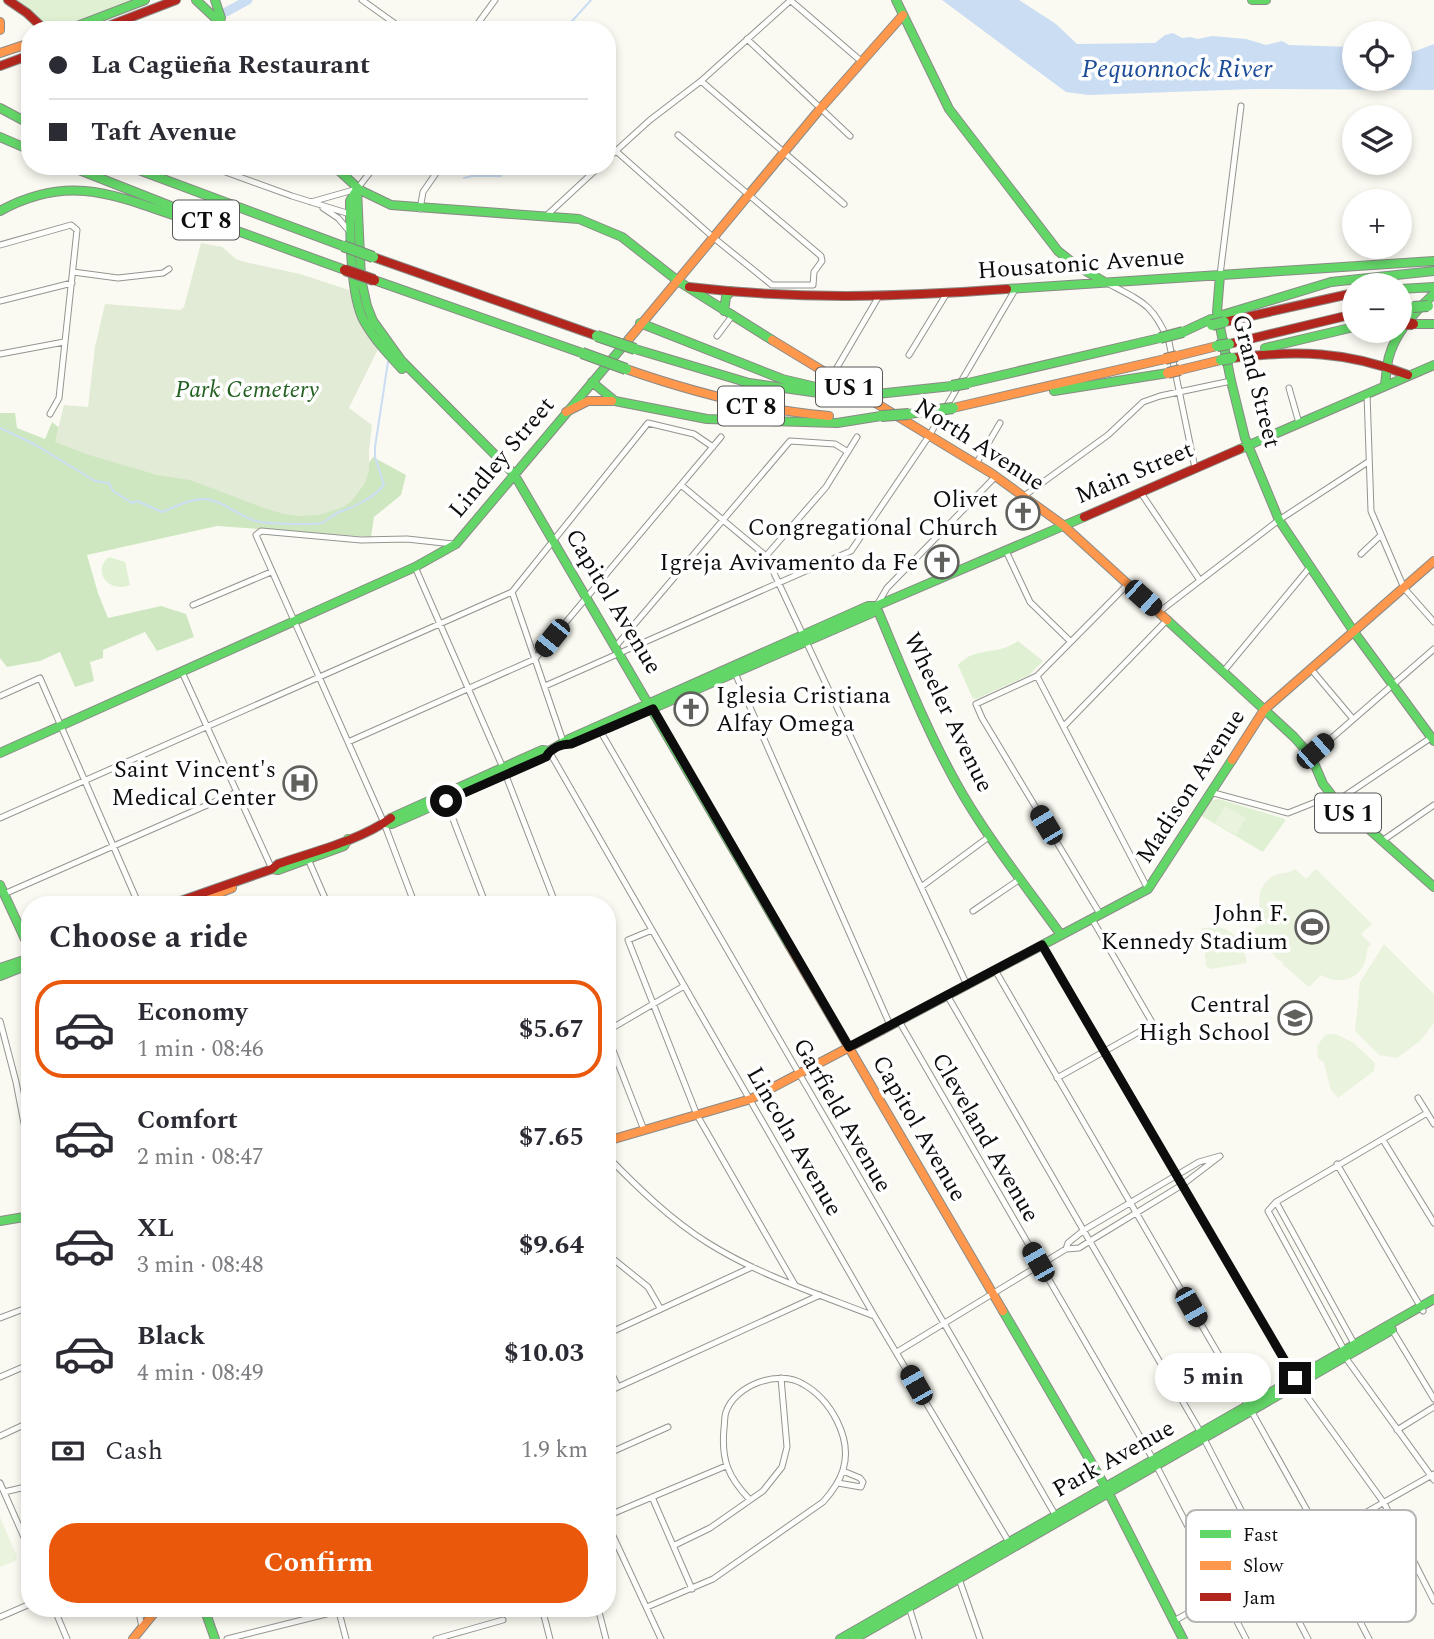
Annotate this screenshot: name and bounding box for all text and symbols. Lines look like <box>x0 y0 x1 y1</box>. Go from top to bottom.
map controls <box>1342 21 1412 343</box>
button: locate <box>1342 21 1412 91</box>
text: La Cagüeña Restaurant <box>91 45 370 85</box>
water label: Pequonnock River <box>1082 49 1273 89</box>
button: layers <box>1342 105 1412 175</box>
text: Taft Avenue <box>91 112 237 152</box>
button: + <box>1342 189 1412 259</box>
road number: CT 8 <box>173 200 239 240</box>
street label: Housatonic Avenue <box>976 239 1186 289</box>
button: − <box>1342 273 1412 343</box>
street label: Grand Street <box>1222 311 1290 452</box>
road number: US 1 <box>816 368 882 406</box>
park label: Park Cemetery <box>175 372 319 408</box>
road number: CT 8 <box>718 386 784 426</box>
street label: Lindley Street <box>440 389 564 526</box>
street label: North Avenue <box>907 389 1052 501</box>
street label: Main Street <box>1070 432 1199 514</box>
place label: Olivet Congregational Church <box>748 482 998 546</box>
church icon: Olivet Congregational Church <box>1004 494 1042 532</box>
street label: Capitol Avenue <box>555 522 671 681</box>
church icon: Igreja Avivamento da Fe <box>923 543 961 581</box>
place label: Igreja Avivamento da Fe <box>660 545 918 581</box>
car <box>1121 576 1166 620</box>
car <box>531 615 574 661</box>
street label: Wheeler Avenue <box>894 626 1002 799</box>
place label: Iglesia Cristiana Alfay Omega <box>716 678 891 742</box>
church icon: Iglesia Cristiana Alfay Omega <box>672 690 710 728</box>
street label: Madison Avenue <box>1127 702 1254 871</box>
car <box>1293 729 1338 773</box>
place label: Saint Vincent's Medical Center <box>112 752 276 816</box>
hospital icon: Saint Vincent's Medical Center <box>281 764 319 802</box>
route start <box>430 785 462 817</box>
road number: US 1 <box>1315 793 1381 832</box>
car <box>1027 802 1066 848</box>
place label: John F. Kennedy Stadium <box>1101 896 1288 960</box>
sports icon: John F. Kennedy Stadium <box>1293 908 1331 946</box>
text: Choose a ride <box>49 913 248 962</box>
place label: Central High School <box>1138 987 1270 1051</box>
text: Economy <box>137 992 247 1032</box>
icon: car <box>53 998 116 1061</box>
school or university icon: Central High School <box>1276 999 1314 1037</box>
text: $5.67 <box>519 1009 584 1049</box>
text: 1 min · 08:46 <box>137 1032 264 1067</box>
street label: Garfield Avenue <box>783 1032 901 1199</box>
street label: Cleveland Avenue <box>922 1046 1048 1229</box>
street label: Capitol Avenue <box>863 1048 976 1209</box>
street label: Lincoln Avenue <box>737 1060 852 1223</box>
text: Comfort <box>137 1100 238 1140</box>
icon: car <box>53 1106 116 1169</box>
text: $7.65 <box>519 1117 584 1157</box>
text: 2 min · 08:47 <box>137 1140 264 1175</box>
text: XL <box>137 1208 174 1248</box>
icon: car <box>53 1214 116 1277</box>
text: $9.64 <box>519 1225 584 1265</box>
car <box>1019 1239 1058 1285</box>
text: 3 min · 08:48 <box>137 1248 264 1283</box>
car <box>1172 1284 1211 1330</box>
text: Black <box>137 1316 205 1356</box>
icon: car <box>53 1322 116 1385</box>
text: $10.03 <box>504 1333 584 1373</box>
callout: 5 min <box>1155 1354 1270 1402</box>
text: 4 min · 08:49 <box>137 1356 264 1391</box>
text: 5 min <box>1182 1360 1244 1395</box>
car <box>897 1362 936 1408</box>
route end <box>1279 1362 1311 1394</box>
street label: Park Avenue <box>1046 1410 1181 1507</box>
text: Cash <box>105 1431 163 1471</box>
icon: cash <box>49 1432 87 1470</box>
text: 1.9 km <box>521 1433 588 1468</box>
legend <box>1186 1510 1416 1622</box>
text: Fast <box>1243 1521 1279 1550</box>
button: Confirm <box>49 1523 588 1603</box>
text: Slow <box>1243 1552 1284 1581</box>
text: Jam <box>1243 1584 1275 1613</box>

